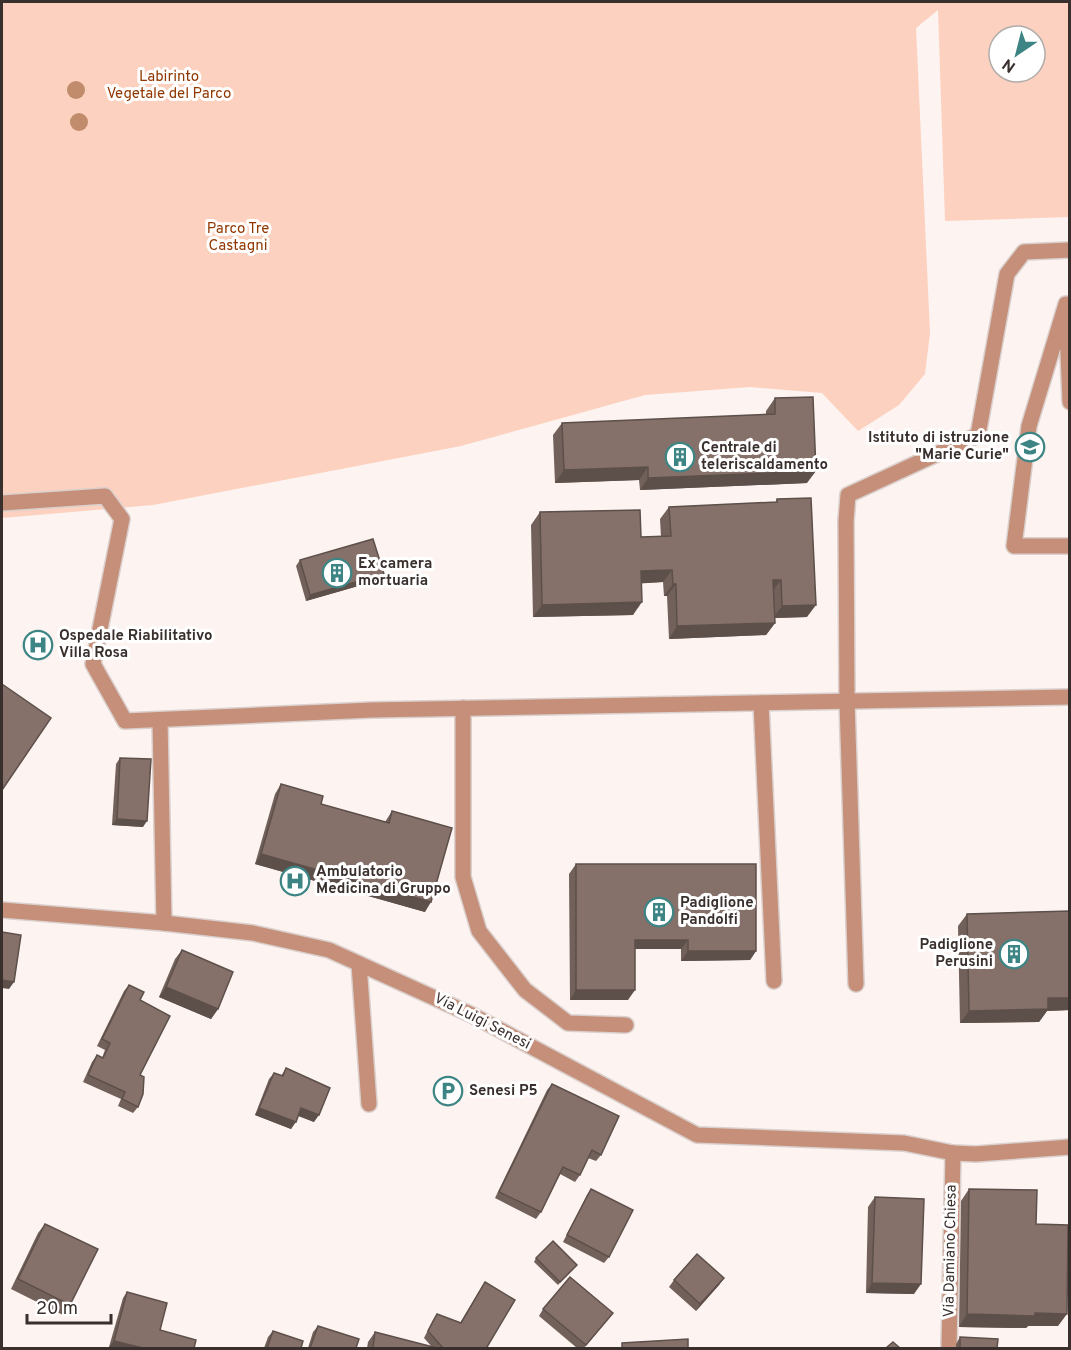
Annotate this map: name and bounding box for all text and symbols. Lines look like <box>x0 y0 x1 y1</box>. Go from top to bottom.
north arrow <box>987 24 1047 84</box>
text: N <box>999 53 1020 76</box>
park label: Labirinto Vegetale del Parco <box>107 68 231 104</box>
park label: Parco Tre Castagni <box>207 220 269 256</box>
place label: Istituto di istruzione "Marie Curie" <box>868 429 1009 465</box>
school or university icon: Istituto di istruzione "Marie Curie" <box>1014 431 1046 463</box>
place label: Centrale di teleriscaldamento <box>701 439 828 475</box>
building icon: Centrale di teleriscaldamento <box>664 441 696 473</box>
place label: Ex camera mortuaria <box>358 555 432 591</box>
building icon: Ex camera mortuaria <box>321 557 353 589</box>
place label: Ospedale Riabilitativo Villa Rosa <box>59 627 213 663</box>
hospital icon: Ospedale Riabilitativo Villa Rosa <box>22 629 54 661</box>
place label: Ambulatorio Medicina di Gruppo <box>316 863 451 899</box>
hospital icon: Ambulatorio Medicina di Gruppo <box>279 865 311 897</box>
place label: Padiglione Pandolfi <box>680 894 754 930</box>
building icon: Padiglione Pandolfi <box>643 896 675 928</box>
place label: Padiglione Perusini <box>919 936 993 972</box>
building icon: Padiglione Perusini <box>998 938 1030 970</box>
street label: Via Luigi Senesi <box>431 990 533 1054</box>
parking icon: Senesi P5 <box>432 1075 464 1107</box>
place label: Senesi P5 <box>469 1082 538 1101</box>
street label: Via Damiano Chiesa <box>940 1184 962 1318</box>
scale bar <box>27 1287 111 1325</box>
text: 20 m <box>36 1298 78 1321</box>

